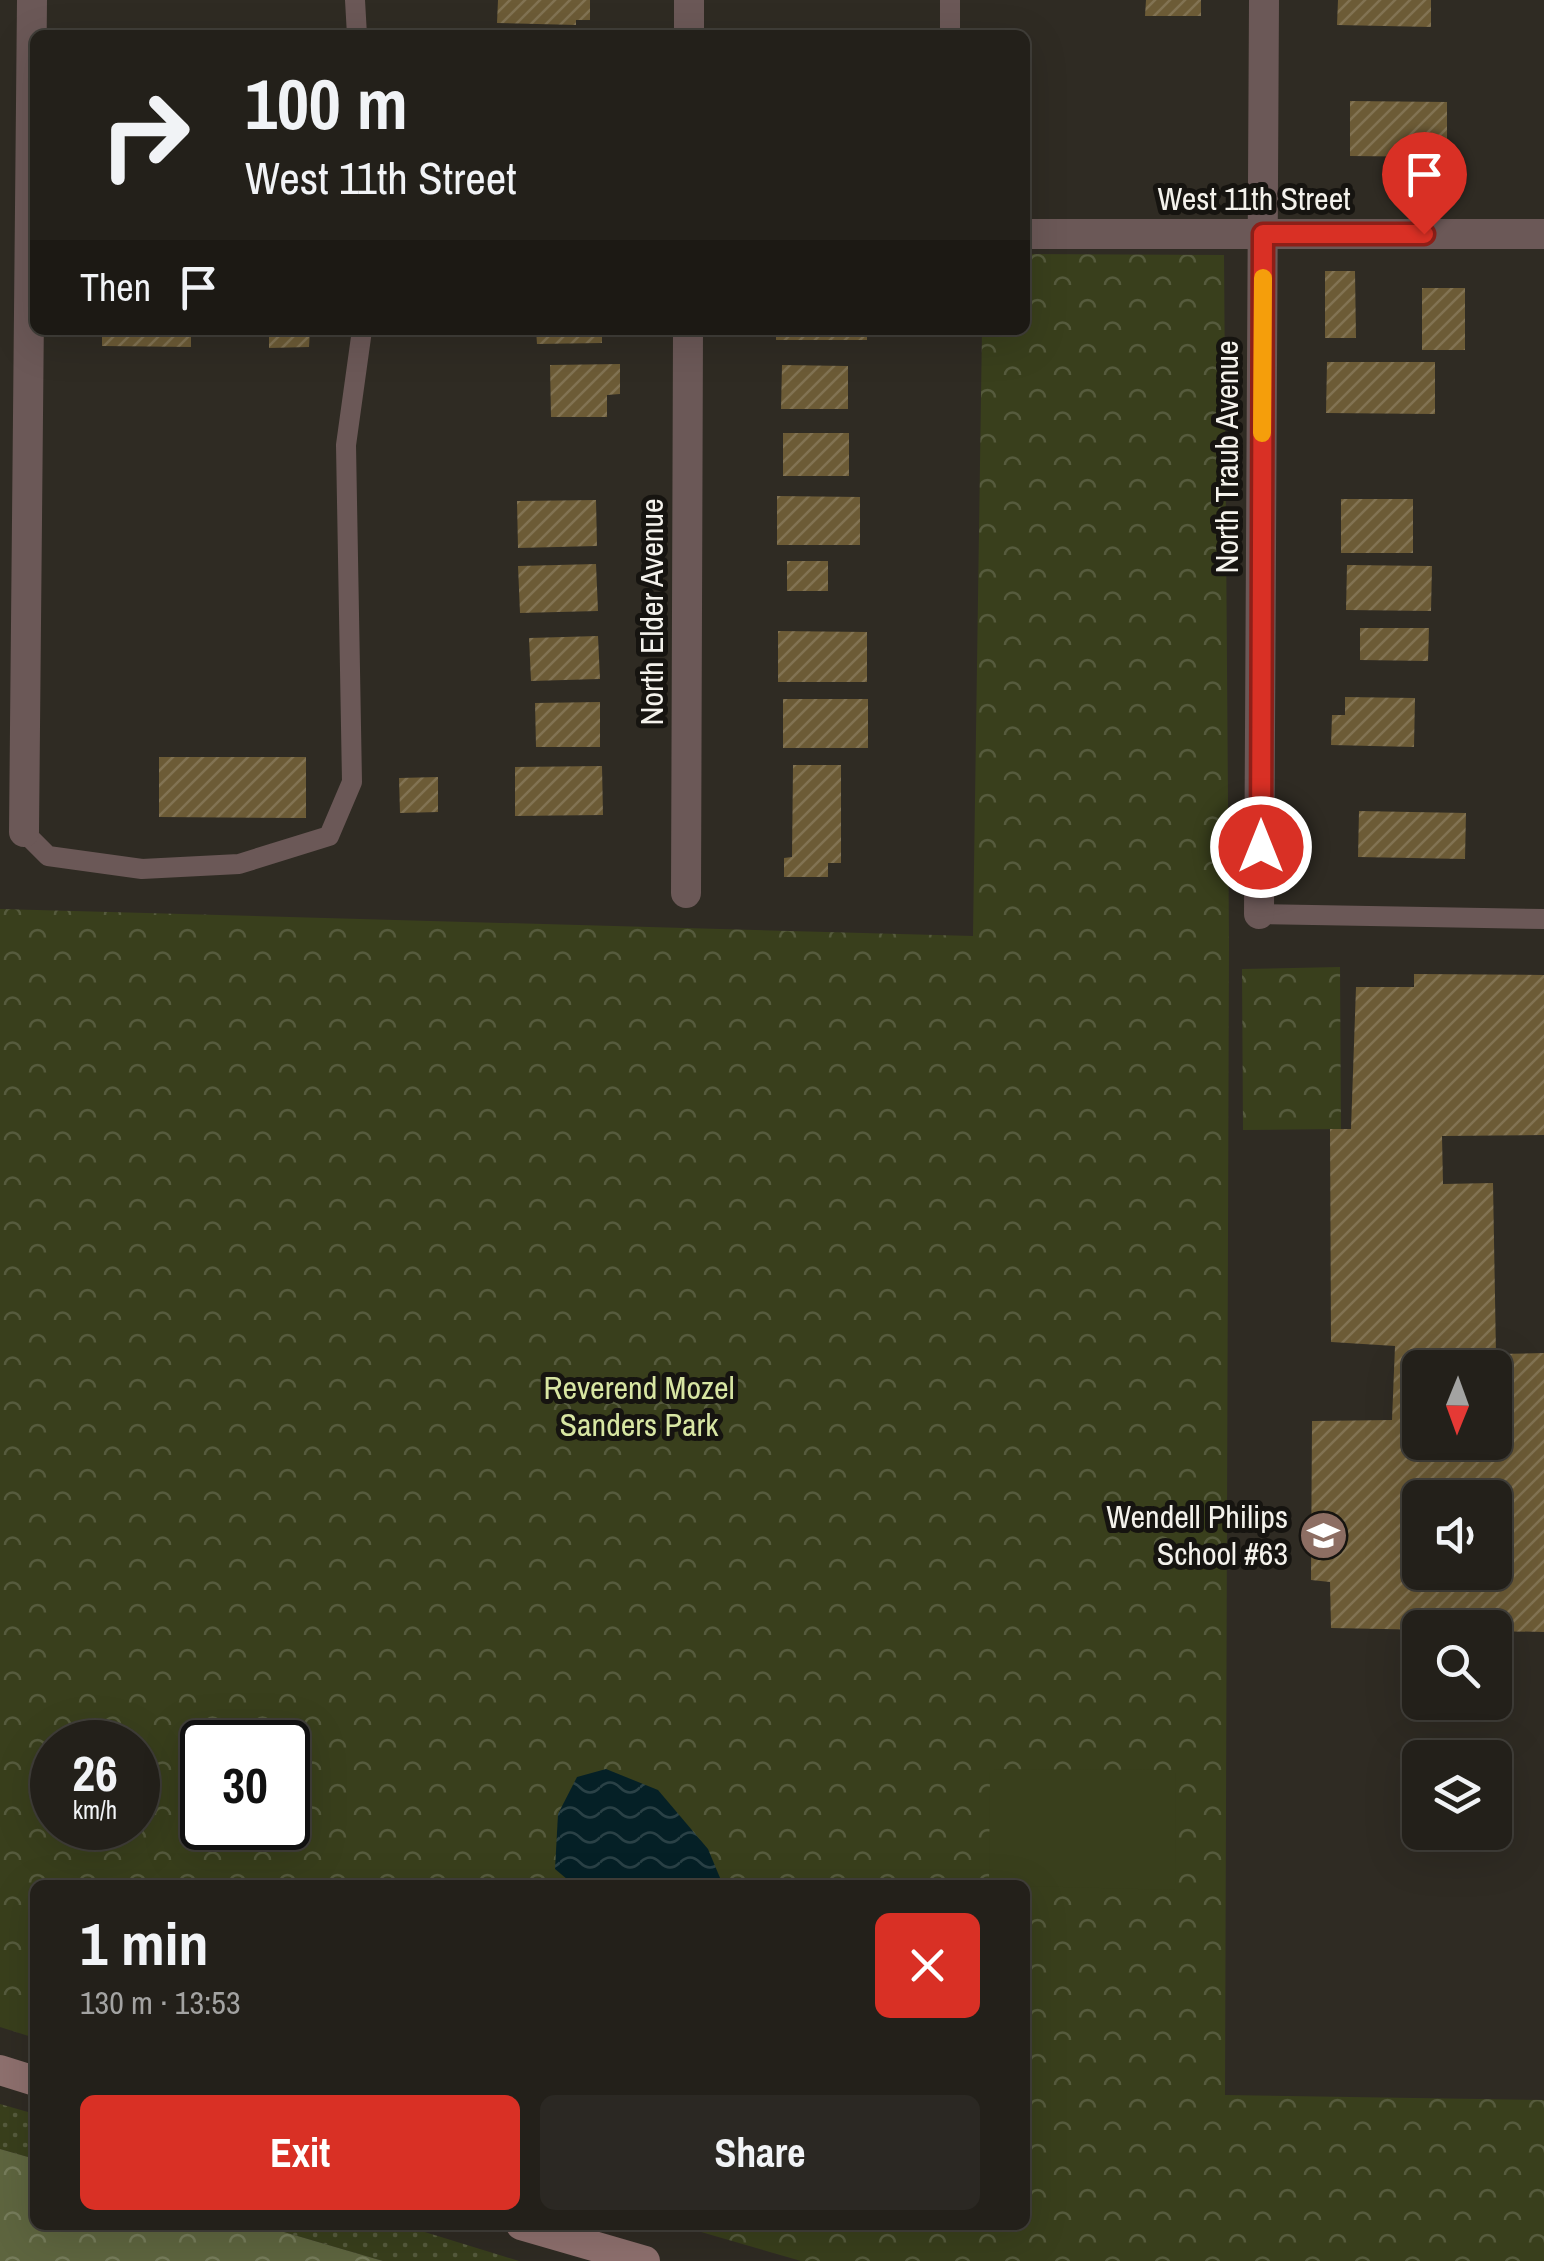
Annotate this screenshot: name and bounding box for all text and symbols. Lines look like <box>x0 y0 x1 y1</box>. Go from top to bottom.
text: 100 m <box>245 57 408 151</box>
icon: right <box>80 70 210 200</box>
pin <box>1382 132 1467 235</box>
text: West 11th Street <box>245 147 517 208</box>
icon: arrive <box>1397 147 1452 202</box>
street label: West 11th Street <box>1157 177 1351 220</box>
icon: arrive <box>171 260 226 315</box>
text: Then <box>80 262 151 313</box>
street label: North Traub Avenue <box>1205 341 1248 574</box>
street label: North Elder Avenue <box>630 498 673 726</box>
position arrow <box>1209 795 1313 899</box>
north arrow <box>1402 1350 1512 1460</box>
map controls <box>1402 1350 1512 1850</box>
park label: Reverend Mozel Sanders Park <box>543 1366 735 1446</box>
button: sound <box>1402 1480 1512 1590</box>
place label: Wendell Philips School #63 <box>1106 1495 1288 1575</box>
school or university icon: Wendell Philips School #63 <box>1297 1509 1349 1561</box>
button: search <box>1402 1610 1512 1720</box>
speed limit sign: 30 <box>180 1720 310 1850</box>
text: 26 <box>72 1739 118 1807</box>
button: layers <box>1402 1740 1512 1850</box>
text: km/h <box>73 1793 117 1827</box>
text: 1 min <box>80 1903 209 1984</box>
button: close <box>875 1913 980 2018</box>
text: 130 m · 13:53 <box>80 1981 240 2024</box>
button: Exit <box>80 2095 520 2210</box>
button: Share <box>540 2095 980 2210</box>

